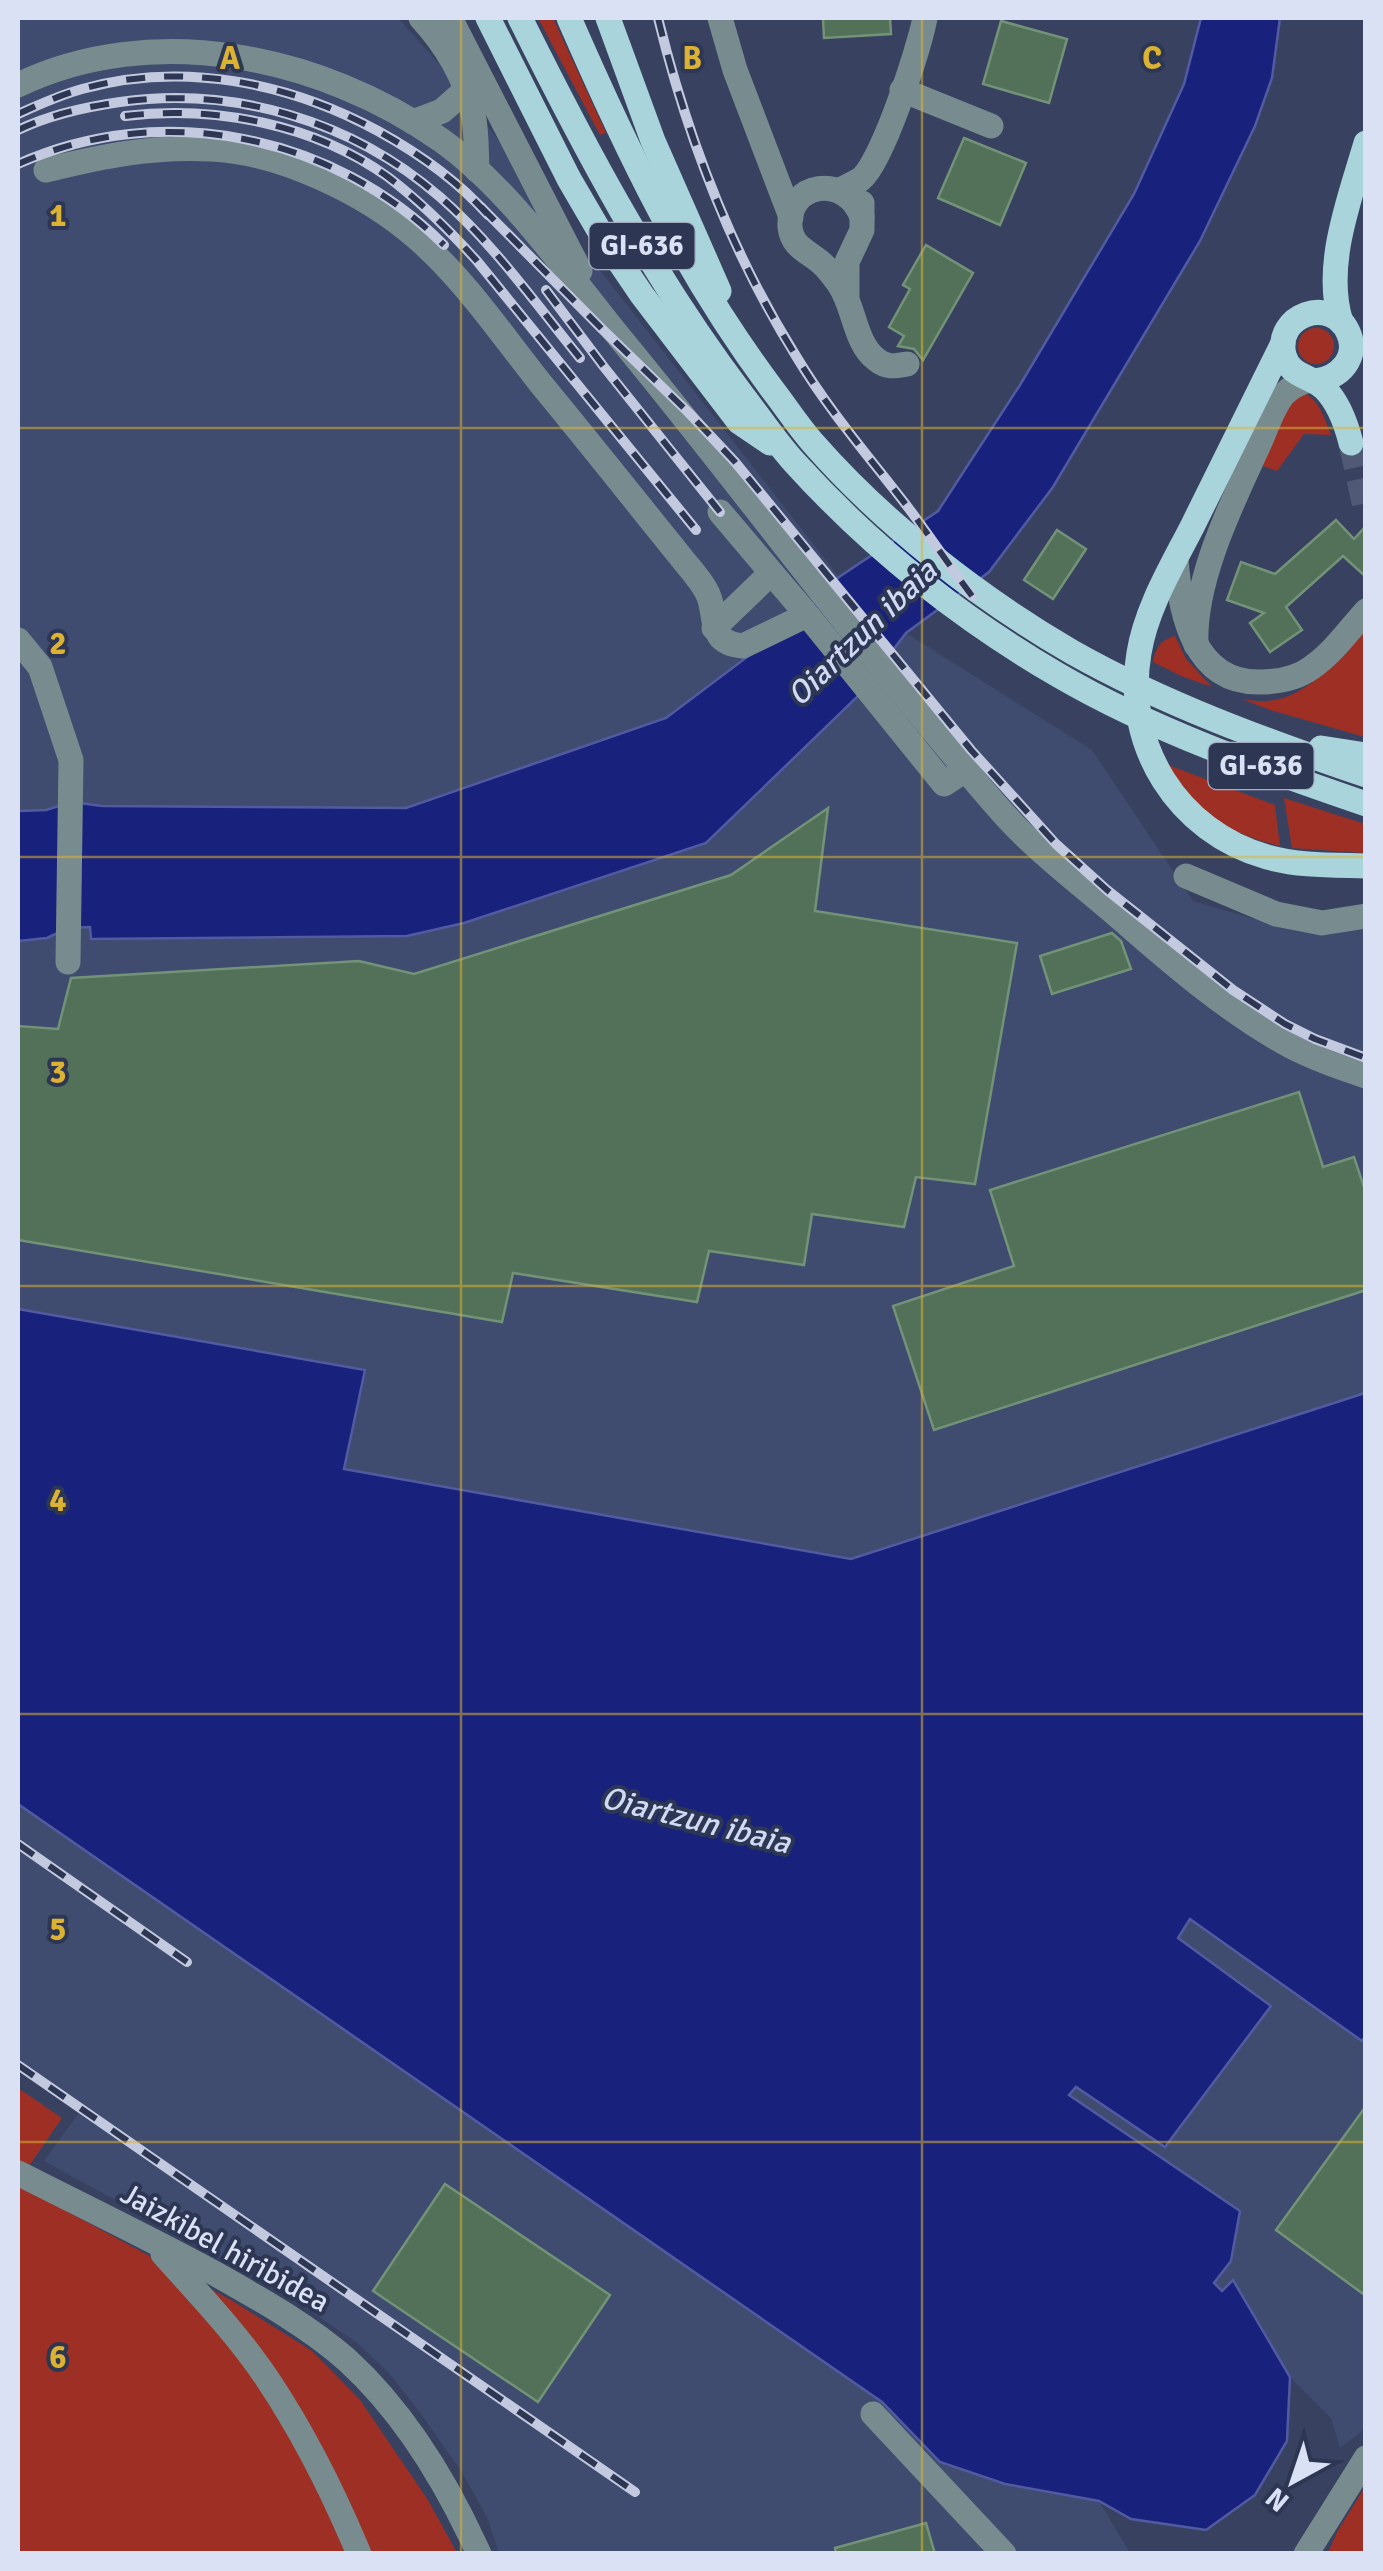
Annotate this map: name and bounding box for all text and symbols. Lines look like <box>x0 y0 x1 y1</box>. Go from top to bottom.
text: A <box>220 39 241 78</box>
text: B <box>682 39 702 78</box>
text: C <box>1142 39 1162 78</box>
text: 1 <box>49 196 67 235</box>
road number: GI-636 <box>590 223 694 269</box>
water label: Oiartzun ibaia <box>779 551 946 714</box>
text: 2 <box>49 624 67 663</box>
road number: GI-636 <box>1208 743 1314 789</box>
text: 3 <box>49 1053 67 1092</box>
text: 4 <box>49 1481 67 1520</box>
water label: Oiartzun ibaia <box>598 1778 795 1862</box>
text: 5 <box>49 1910 67 1949</box>
street label: Jaizkibel hiribidea <box>114 2175 336 2321</box>
text: 6 <box>49 2338 67 2377</box>
north arrow <box>1243 2431 1343 2531</box>
text: N <box>1259 2480 1296 2519</box>

